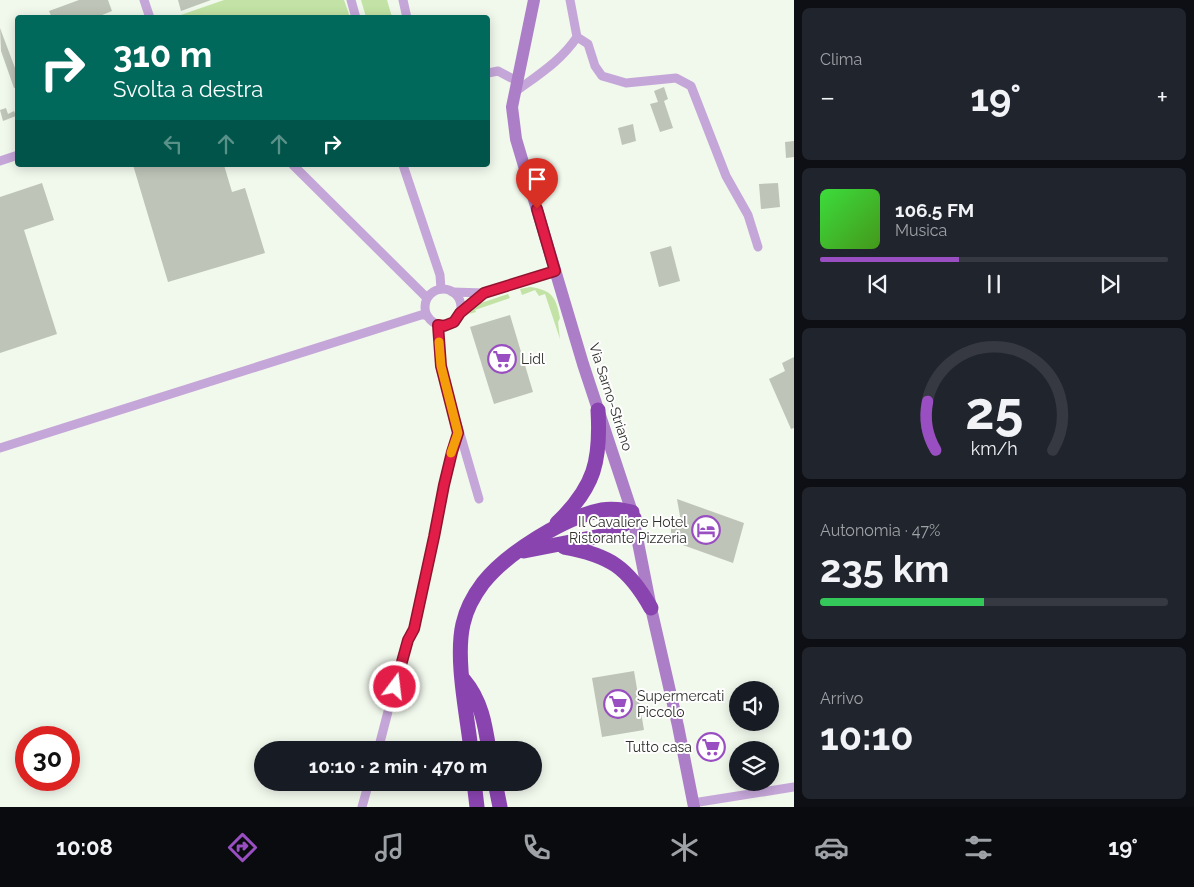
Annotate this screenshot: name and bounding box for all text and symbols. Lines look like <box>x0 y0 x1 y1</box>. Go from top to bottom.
text: 310 m <box>113 34 212 75</box>
icon: right <box>30 35 95 100</box>
text: Clima <box>820 50 862 69</box>
text: 19° <box>970 75 1021 120</box>
text: Svolta a destra <box>113 76 263 102</box>
text: − <box>820 81 835 114</box>
text: + <box>1156 81 1168 114</box>
icon: left <box>159 130 187 158</box>
icon: ahead <box>212 130 240 158</box>
icon: ahead <box>265 130 293 158</box>
icon: right <box>318 130 346 158</box>
pin <box>516 158 558 209</box>
icon: arrive <box>523 165 551 193</box>
text: 106.5 FM <box>895 199 974 221</box>
text: Musica <box>895 221 947 240</box>
icon: previous <box>864 270 892 298</box>
icon: pause <box>980 270 1008 298</box>
icon: next <box>1096 270 1124 298</box>
street label: Via Sarno-Striano <box>586 341 636 453</box>
supermarket icon: Lidl <box>487 344 517 374</box>
place label: Lidl <box>521 351 545 367</box>
text: 25 <box>965 380 1023 441</box>
text: km/h <box>970 438 1018 459</box>
place label: Il Cavaliere Hotel Ristorante Pizzeria <box>569 514 687 546</box>
hotel icon: Il Cavaliere Hotel Ristorante Pizzeria <box>691 515 721 545</box>
text: Autonomia · 47% <box>820 521 940 540</box>
text: 235 km <box>820 546 949 591</box>
position arrow <box>368 660 420 712</box>
map controls <box>729 681 779 791</box>
button: sound <box>729 681 779 731</box>
place label: Supermercati Piccolo <box>637 688 724 720</box>
supermarket icon: Supermercati Piccolo <box>603 689 633 719</box>
text: Arrivo <box>820 689 863 708</box>
text: 10:10 <box>820 714 914 759</box>
speed limit sign: 30 <box>15 726 80 791</box>
supermarket icon: Tutto casa <box>696 732 726 762</box>
place label: Tutto casa <box>625 739 692 755</box>
button: layers <box>729 741 779 791</box>
text: 10:10 · 2 min · 470 m <box>309 755 487 777</box>
icon: directions <box>225 830 260 865</box>
icon: music <box>372 830 407 865</box>
icon: phone <box>519 830 554 865</box>
icon: climate <box>667 830 702 865</box>
icon: car <box>814 830 849 865</box>
icon: filters <box>961 830 996 865</box>
text: 10:08 <box>56 834 113 860</box>
text: 19° <box>1108 834 1138 860</box>

